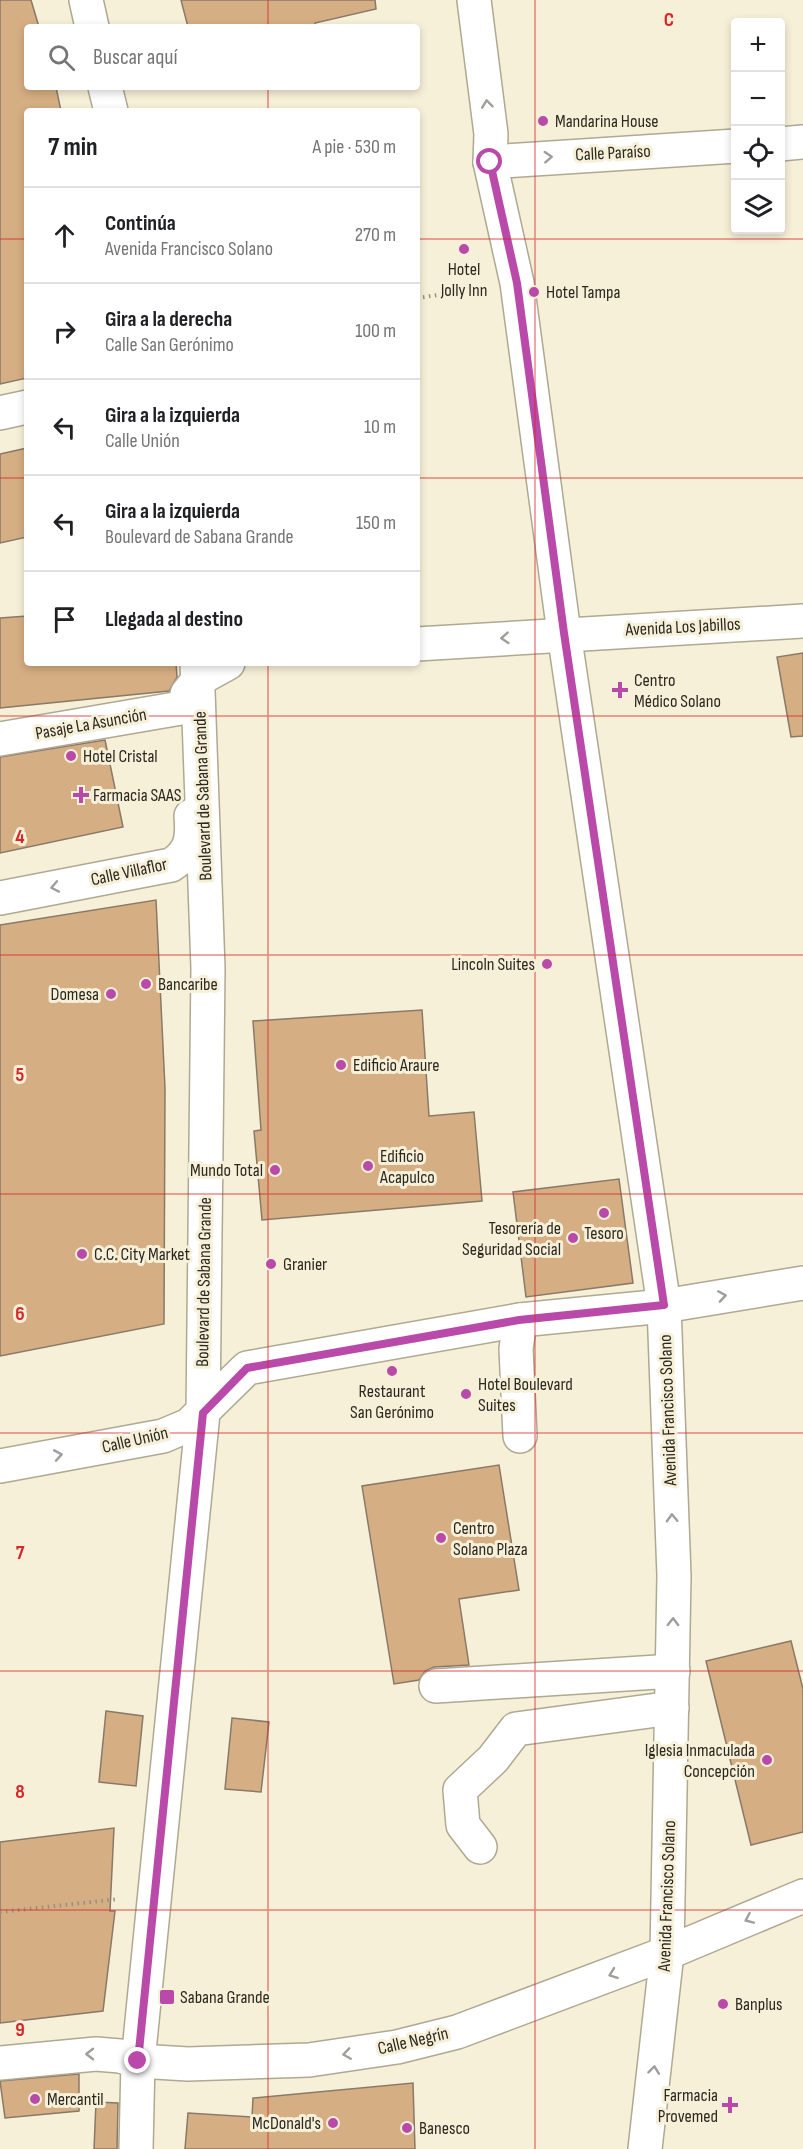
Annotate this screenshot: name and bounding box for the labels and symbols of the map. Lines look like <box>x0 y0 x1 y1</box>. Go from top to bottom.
text: C <box>664 8 674 32</box>
one-way arrow <box>481 99 494 108</box>
place label: Mandarina House <box>555 111 659 132</box>
marker: Mandarina House <box>536 114 550 128</box>
street label: Calle Paraíso <box>575 141 651 165</box>
route start <box>476 148 502 174</box>
one-way arrow <box>544 151 553 164</box>
marker: Hotel Jolly Inn <box>457 242 471 256</box>
place label: Hotel Jolly Inn <box>440 259 487 301</box>
place label: Hotel Tampa <box>546 282 620 303</box>
marker: Hotel Tampa <box>527 285 541 299</box>
street label: Avenida Los Jabillos <box>624 613 741 641</box>
one-way arrow <box>501 631 510 644</box>
place label: Centro Médico Solano <box>634 670 721 712</box>
marker: Centro Médico Solano <box>611 681 629 699</box>
street label: Pasaje La Asunción <box>34 704 148 744</box>
street label: Boulevard de Sabana Grande <box>190 711 216 881</box>
place label: Hotel Cristal <box>83 746 158 767</box>
marker: Hotel Cristal <box>64 749 78 763</box>
place label: Farmacia SAAS <box>93 785 182 806</box>
marker: Farmacia SAAS <box>74 788 88 802</box>
text: 4 <box>15 825 25 849</box>
street label: Calle Villaflor <box>89 854 169 890</box>
one-way arrow <box>50 881 59 893</box>
place label: Lincoln Suites <box>451 954 535 975</box>
marker: Lincoln Suites <box>540 957 554 971</box>
place label: Bancaribe <box>158 974 218 995</box>
marker: Bancaribe <box>139 977 153 991</box>
place label: Domesa <box>51 984 99 1005</box>
marker: Domesa <box>104 987 118 1001</box>
place label: Edificio Araure <box>353 1055 439 1076</box>
marker: Edificio Araure <box>334 1058 348 1072</box>
text: 5 <box>16 1063 25 1087</box>
place label: Edificio Acapulco <box>379 1146 435 1188</box>
marker: Edificio Acapulco <box>361 1159 375 1173</box>
place label: Mundo Total <box>190 1160 263 1181</box>
marker: Mundo Total <box>268 1163 282 1177</box>
street label: Boulevard de Sabana Grande <box>192 1197 216 1367</box>
marker: Tesoro <box>597 1206 611 1220</box>
place label: Tesorería de Seguridad Social <box>462 1218 561 1260</box>
place label: Tesoro <box>584 1223 624 1244</box>
marker: Tesorería de Seguridad Social <box>566 1231 580 1245</box>
place label: C.C. City Market <box>94 1244 191 1265</box>
marker: C.C. City Market <box>75 1247 89 1261</box>
place label: Granier <box>283 1254 327 1275</box>
marker: Granier <box>264 1257 278 1271</box>
one-way arrow <box>717 1291 726 1303</box>
text: 6 <box>15 1302 25 1326</box>
street label: Avenida Francisco Solano <box>655 1334 681 1487</box>
marker: Restaurant San Gerónimo <box>385 1364 399 1378</box>
place label: Hotel Boulevard Suites <box>478 1374 573 1416</box>
place label: Restaurant San Gerónimo <box>350 1381 434 1423</box>
marker: Hotel Boulevard Suites <box>459 1387 473 1401</box>
street label: Calle Unión <box>100 1422 170 1458</box>
one-way arrow <box>52 1449 62 1462</box>
one-way arrow <box>666 1513 678 1522</box>
place label: Centro Solano Plaza <box>453 1518 528 1560</box>
marker: Centro Solano Plaza <box>434 1531 448 1545</box>
text: 7 <box>16 1541 25 1565</box>
one-way arrow <box>667 1617 680 1626</box>
place label: Iglesia Inmaculada Concepción <box>645 1740 755 1782</box>
marker: Iglesia Inmaculada Concepción <box>760 1753 774 1767</box>
text: 8 <box>15 1780 25 1804</box>
street label: Avenida Francisco Solano <box>654 1820 680 1973</box>
one-way arrow <box>744 1912 755 1924</box>
one-way arrow <box>608 1966 618 1979</box>
place label: Sabana Grande <box>180 1987 270 2008</box>
marker: Sabana Grande <box>158 1988 176 2006</box>
place label: Banplus <box>735 1994 782 2015</box>
marker: Banplus <box>716 1997 730 2011</box>
text: 9 <box>15 2018 25 2042</box>
street label: Calle Negrín <box>376 2023 450 2059</box>
route end <box>124 2047 150 2073</box>
one-way arrow <box>85 2048 94 2060</box>
one-way arrow <box>342 2048 351 2060</box>
one-way arrow <box>647 2065 660 2075</box>
place label: Farmacia Provemed <box>658 2085 718 2127</box>
place label: Mercantil <box>47 2089 104 2110</box>
marker: Mercantil <box>28 2092 42 2106</box>
marker: Farmacia Provemed <box>723 2098 737 2112</box>
place label: McDonald's <box>252 2113 321 2134</box>
marker: McDonald's <box>326 2116 340 2130</box>
place label: Banesco <box>419 2118 470 2139</box>
marker: Banesco <box>400 2121 414 2135</box>

